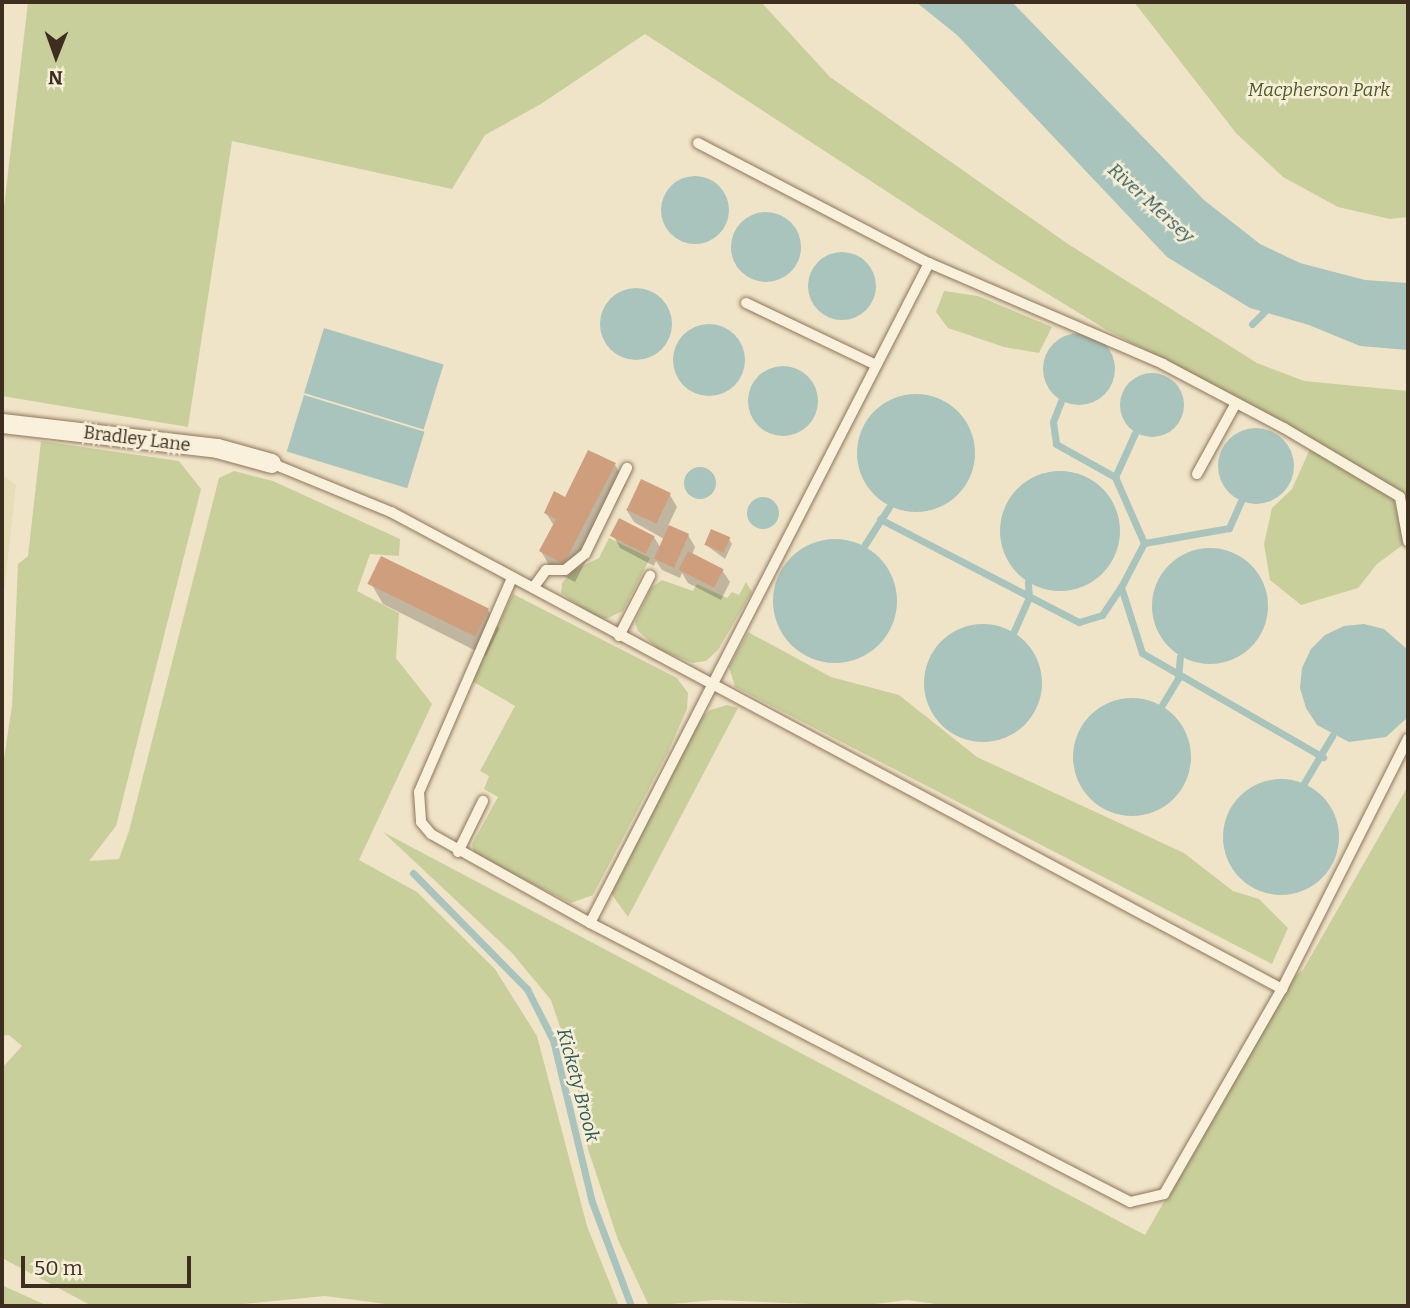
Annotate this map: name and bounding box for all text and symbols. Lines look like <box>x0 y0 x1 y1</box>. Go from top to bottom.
north arrow <box>21 21 91 91</box>
text: N <box>48 66 63 89</box>
park label: Macpherson Park <box>1248 79 1390 101</box>
water label: River Mersey <box>1103 158 1199 248</box>
street label: Bradley Lane <box>82 422 192 456</box>
water label: Kickety Brook <box>552 1026 604 1144</box>
scale bar <box>24 1242 194 1286</box>
text: 50 m <box>34 1255 83 1281</box>

